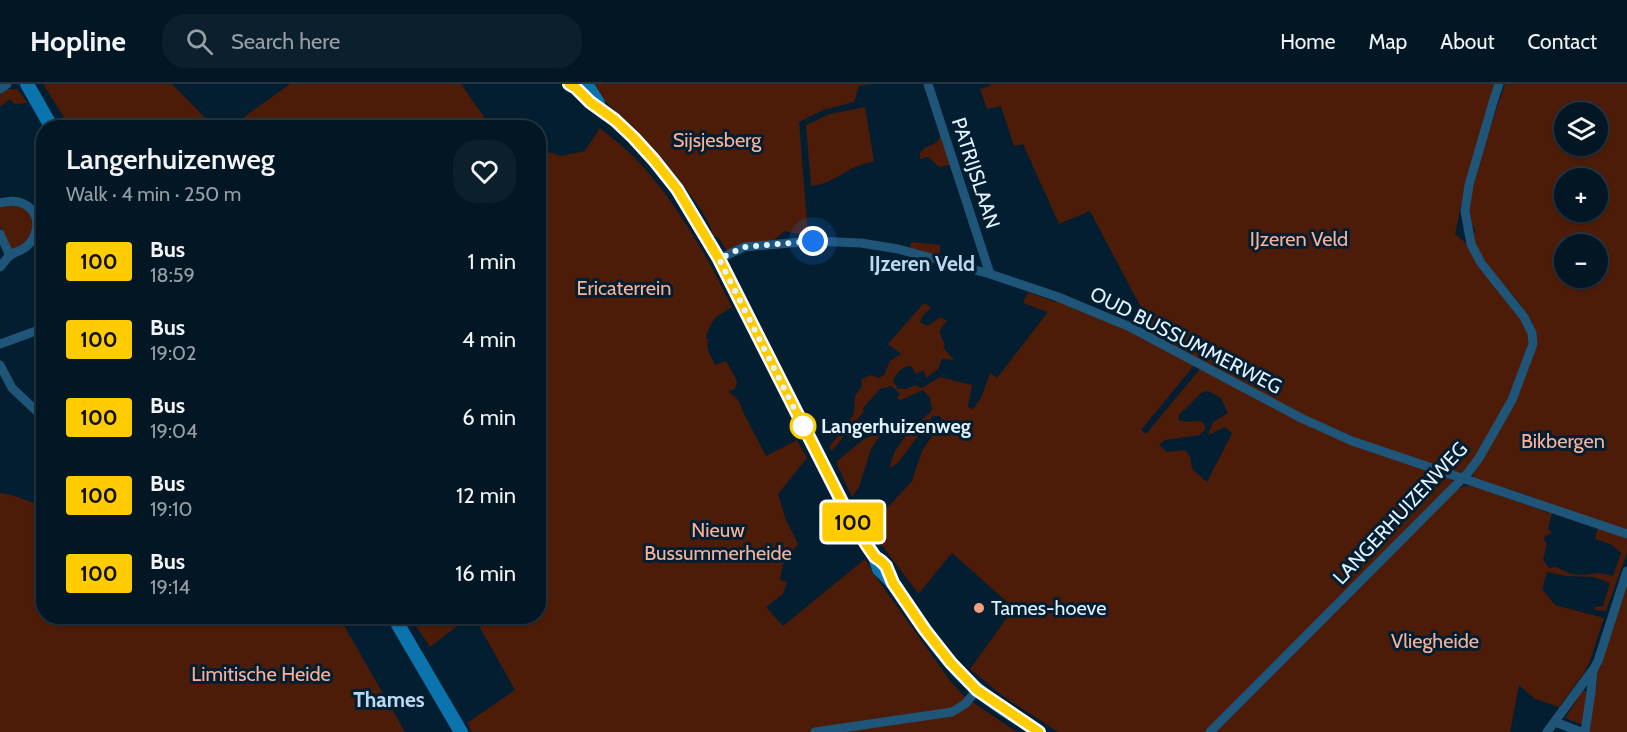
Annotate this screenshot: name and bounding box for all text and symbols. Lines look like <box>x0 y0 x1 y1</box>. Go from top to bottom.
search box <box>162 14 582 68</box>
text: Hopline <box>30 24 126 58</box>
icon: search <box>183 25 216 58</box>
text: Search here <box>231 28 340 55</box>
text: Home <box>1280 29 1336 54</box>
text: Map <box>1369 29 1407 54</box>
text: About <box>1440 29 1494 54</box>
text: Contact <box>1527 29 1597 54</box>
map controls <box>1554 102 1608 288</box>
button: layers <box>1554 102 1608 156</box>
street label: PATRIJSLAAN <box>947 114 1005 232</box>
park label: Sijsjesberg <box>673 128 762 152</box>
button: heart <box>453 140 516 203</box>
text: Langerhuizenweg <box>66 142 275 176</box>
button: + <box>1554 168 1608 222</box>
text: Walk · 4 min · 250 m <box>66 182 241 206</box>
your location <box>798 226 828 256</box>
park label: IJzeren Veld <box>1250 227 1348 251</box>
button: − <box>1554 234 1608 288</box>
text: Bus <box>150 236 185 263</box>
text: 1 min <box>468 248 516 275</box>
text: 100 <box>80 249 118 274</box>
district label: IJzeren Veld <box>869 251 975 276</box>
text: 18:59 <box>150 263 195 287</box>
park label: Ericaterrein <box>577 276 671 300</box>
street label: OUD BUSSUMMERWEG <box>1086 281 1286 399</box>
text: Bus <box>150 314 185 341</box>
text: 4 min <box>462 326 516 353</box>
text: 100 <box>80 327 118 352</box>
text: 19:02 <box>150 341 196 365</box>
text: Bus <box>150 392 185 419</box>
text: 6 min <box>462 404 516 431</box>
text: 100 <box>80 405 118 430</box>
marker: Langerhuizenweg <box>790 413 816 439</box>
place label: Langerhuizenweg <box>821 414 971 438</box>
text: 19:04 <box>150 419 198 443</box>
park label: Bikbergen <box>1521 429 1605 453</box>
street label: LANGERHUIZENWEG <box>1328 437 1472 589</box>
text: Bus <box>150 470 185 497</box>
text: 12 min <box>456 482 516 509</box>
text: 100 <box>80 483 118 508</box>
text: 19:10 <box>150 497 193 521</box>
line badge: 100 <box>818 502 888 542</box>
text: 100 <box>834 510 872 535</box>
park label: Nieuw Bussummerheide <box>644 518 792 565</box>
text: Bus <box>150 548 185 575</box>
text: 16 min <box>455 560 516 587</box>
text: 100 <box>80 561 118 586</box>
text: 19:14 <box>150 575 190 599</box>
place label: Tames-hoeve <box>991 596 1106 620</box>
marker: Tames-hoeve <box>972 601 986 615</box>
park label: Vliegheide <box>1391 629 1479 653</box>
park label: Limitische Heide <box>191 662 331 686</box>
district label: Thames <box>353 687 425 712</box>

